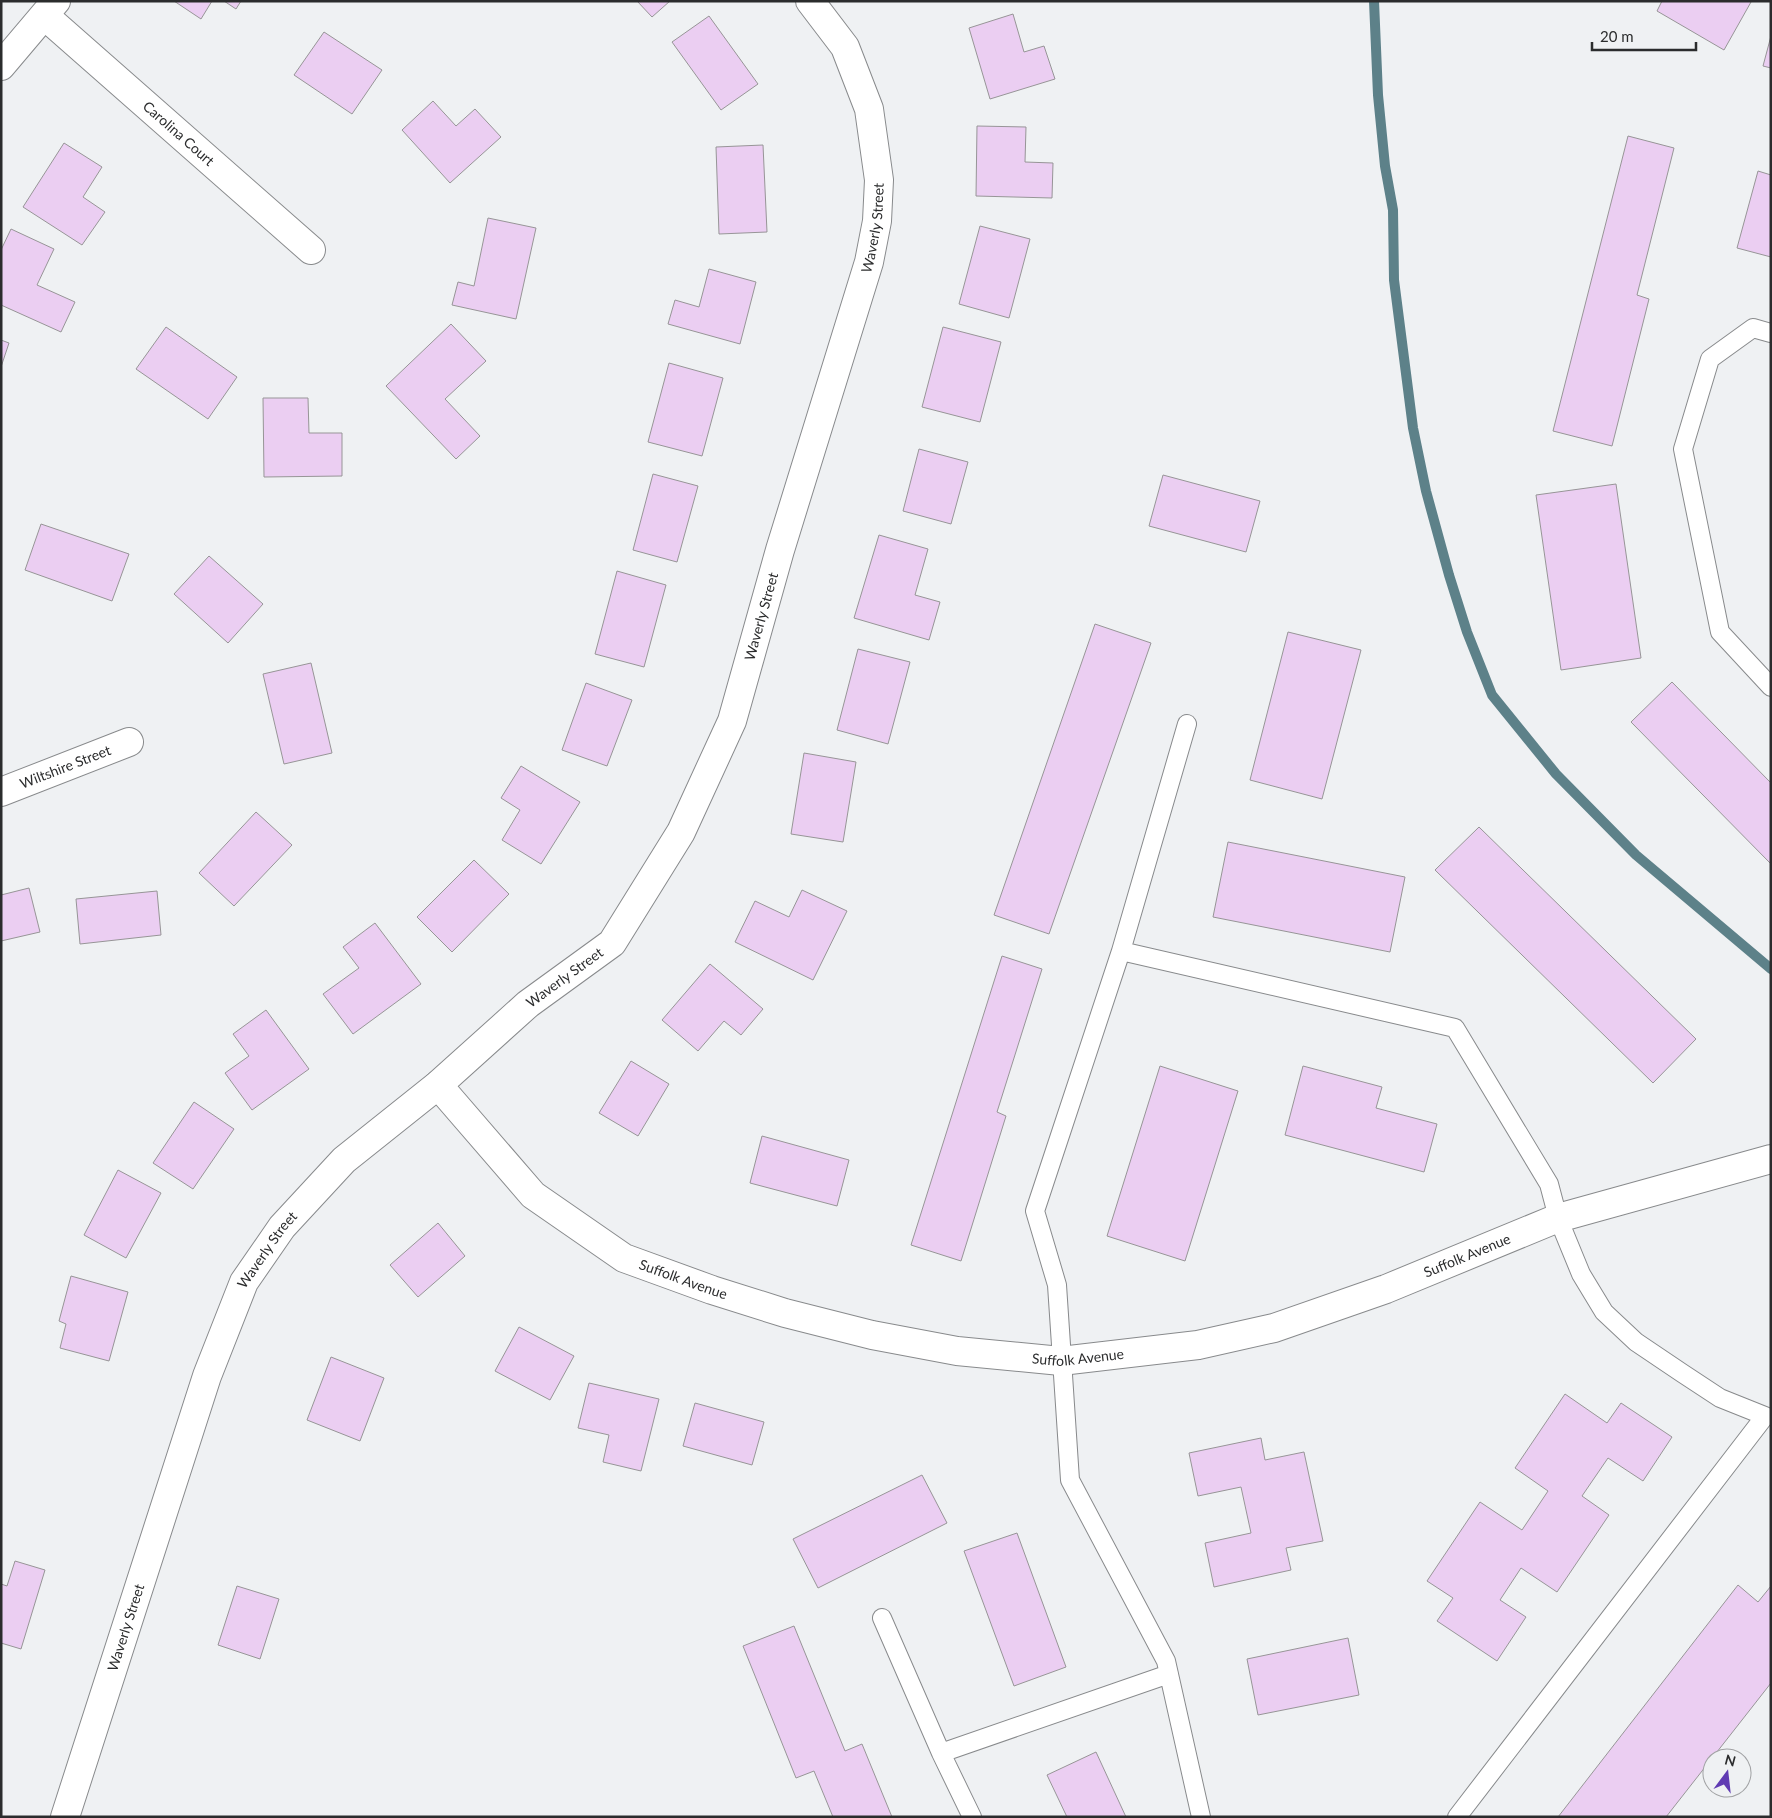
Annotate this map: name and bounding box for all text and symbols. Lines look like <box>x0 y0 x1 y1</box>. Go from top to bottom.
scale bar <box>1592 20 1696 52</box>
text: 20 m <box>1600 27 1634 45</box>
street label: Carolina Court <box>140 97 218 169</box>
street label: Waverly Street <box>857 183 887 275</box>
street label: Waverly Street <box>740 570 781 662</box>
street label: Wiltshire Street <box>17 741 113 792</box>
street label: Waverly Street <box>523 943 606 1011</box>
street label: Waverly Street <box>233 1208 300 1291</box>
street label: Suffolk Avenue <box>1421 1230 1513 1281</box>
street label: Suffolk Avenue <box>637 1255 729 1302</box>
street label: Suffolk Avenue <box>1031 1345 1125 1369</box>
street label: Waverly Street <box>104 1582 148 1673</box>
north arrow <box>1702 1748 1752 1798</box>
text: N <box>1723 1750 1738 1770</box>

